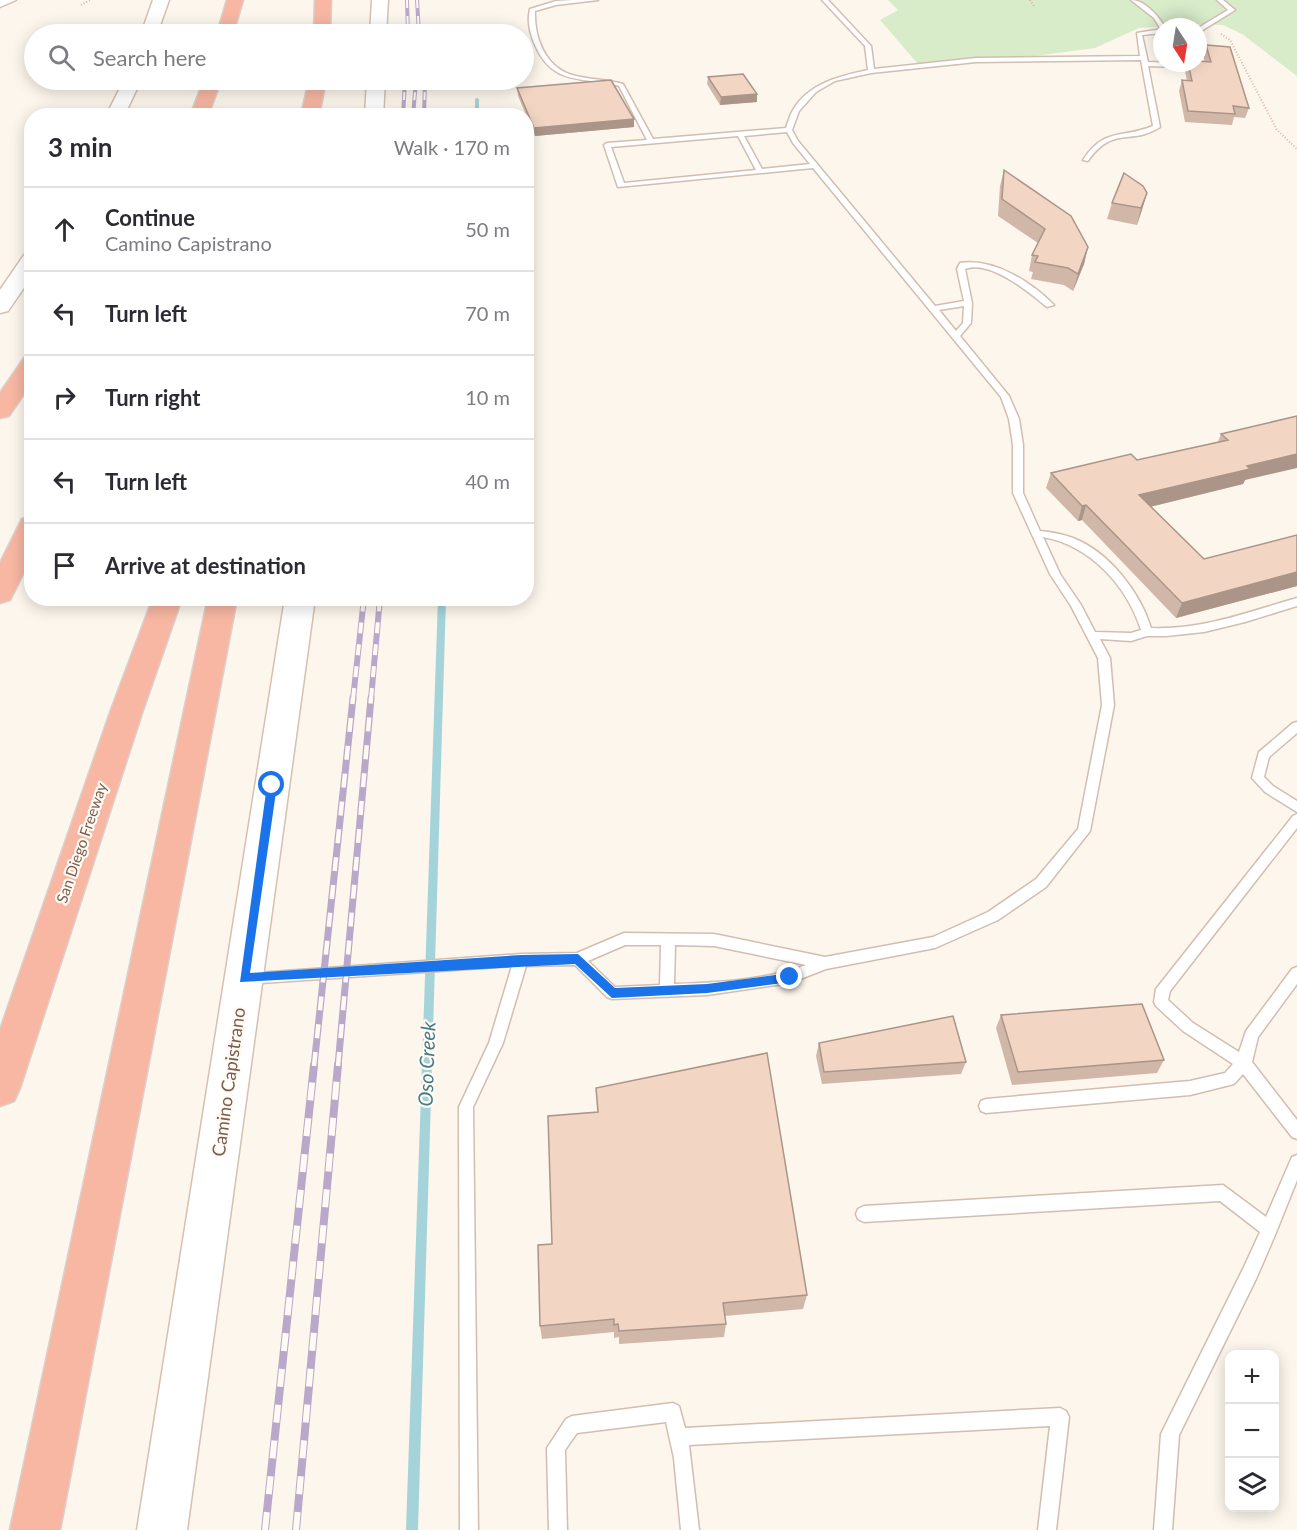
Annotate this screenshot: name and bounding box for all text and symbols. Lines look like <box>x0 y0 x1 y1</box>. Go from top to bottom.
north arrow <box>1153 18 1207 72</box>
search box <box>24 24 534 90</box>
icon: search <box>45 41 78 74</box>
text: Search here <box>93 44 206 71</box>
text: 3 min <box>48 131 112 163</box>
text: Walk · 170 m <box>394 135 510 159</box>
text: Continue <box>105 204 195 231</box>
icon: ahead <box>48 213 81 246</box>
text: 50 m <box>465 217 510 241</box>
text: Camino Capistrano <box>105 231 272 255</box>
icon: left <box>48 297 81 330</box>
text: Turn left <box>105 300 187 327</box>
text: 70 m <box>465 301 510 325</box>
icon: right <box>48 381 81 414</box>
text: Turn right <box>105 384 200 411</box>
text: 10 m <box>465 385 510 409</box>
icon: left <box>48 465 81 498</box>
text: Turn left <box>105 468 187 495</box>
text: 40 m <box>465 469 510 493</box>
icon: arrive <box>48 549 81 582</box>
text: Arrive at destination <box>105 552 306 579</box>
route start <box>258 771 284 797</box>
street label: San Diego Freeway <box>52 780 110 905</box>
route end <box>776 963 802 989</box>
street label: Camino Capistrano <box>207 1006 249 1158</box>
water label: Oso Creek <box>413 1020 439 1107</box>
map controls <box>1225 1350 1279 1512</box>
button: + <box>1225 1350 1279 1404</box>
button: − <box>1225 1404 1279 1458</box>
button: layers <box>1225 1458 1279 1512</box>

